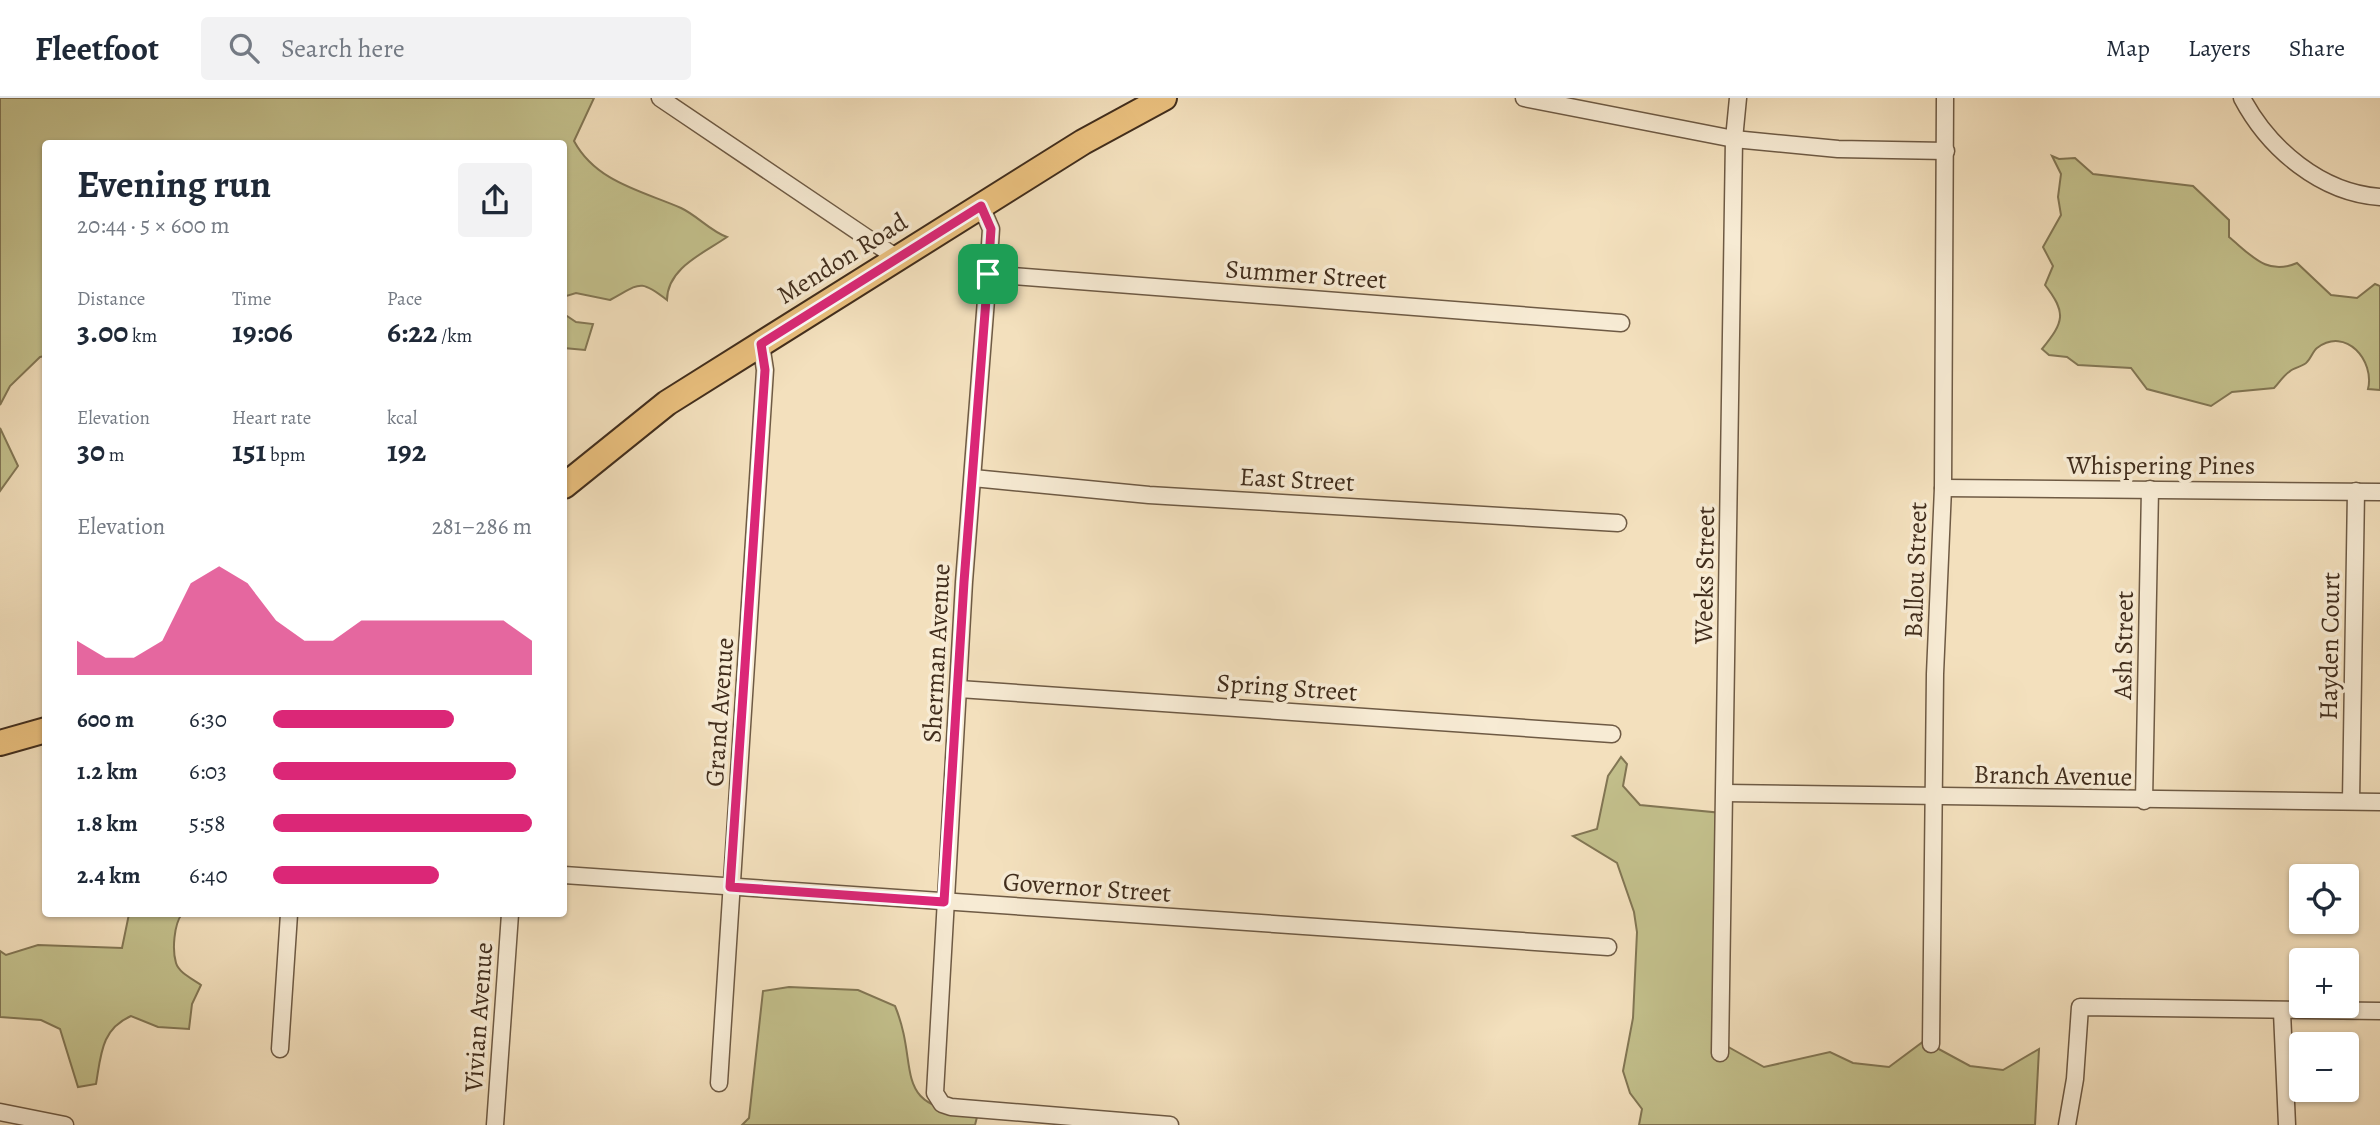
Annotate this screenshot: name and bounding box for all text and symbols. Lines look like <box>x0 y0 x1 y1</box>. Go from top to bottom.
search box <box>201 17 691 80</box>
text: Fleetfoot <box>35 26 159 71</box>
icon: search <box>225 29 263 67</box>
text: Search here <box>281 31 405 66</box>
text: Map <box>2106 32 2150 64</box>
text: Layers <box>2188 32 2251 64</box>
text: Share <box>2289 32 2345 64</box>
text: Evening run <box>77 158 271 210</box>
button: share <box>458 163 532 237</box>
street label: Mendon Road <box>770 204 914 312</box>
text: 20:44 · 5 × 600 m <box>77 210 230 241</box>
pin <box>958 244 1018 304</box>
street label: Summer Street <box>1224 251 1388 298</box>
icon: arrive <box>969 255 1007 293</box>
text: Distance <box>77 286 145 312</box>
text: Time <box>232 286 271 312</box>
text: Pace <box>387 286 422 312</box>
text: 3.00 <box>77 312 128 352</box>
text: 19:06 <box>232 312 293 352</box>
text: 6:22 <box>387 312 437 352</box>
text: km <box>128 323 157 349</box>
text: /km <box>437 323 472 349</box>
text: Elevation <box>77 405 150 431</box>
text: Heart rate <box>232 405 311 431</box>
text: kcal <box>387 405 417 431</box>
text: 30 <box>77 431 105 471</box>
text: 151 <box>232 431 266 471</box>
text: 192 <box>387 431 426 471</box>
text: m <box>105 442 125 468</box>
text: bpm <box>266 442 306 468</box>
street label: Whispering Pines <box>2066 448 2255 483</box>
street label: East Street <box>1239 459 1356 500</box>
street label: Ballou Street <box>1896 501 1935 639</box>
street label: Weeks Street <box>1686 505 1723 645</box>
text: Elevation <box>77 511 165 542</box>
text: 281–286 m <box>432 511 532 542</box>
street label: Sherman Avenue <box>914 562 959 744</box>
street label: Hayden Court <box>2311 571 2348 720</box>
street label: Ash Street <box>2105 590 2142 701</box>
street label: Grand Avenue <box>697 636 742 788</box>
street label: Spring Street <box>1215 665 1359 710</box>
text: 600 m <box>77 704 134 735</box>
text: 6:30 <box>189 704 227 735</box>
text: 1.2 km <box>77 756 138 787</box>
text: 6:03 <box>189 756 227 787</box>
street label: Branch Avenue <box>1973 757 2133 794</box>
text: 1.8 km <box>77 808 138 839</box>
text: 5:58 <box>189 808 225 839</box>
text: 2.4 km <box>77 860 140 891</box>
text: 6:40 <box>189 860 228 891</box>
street label: Governor Street <box>1002 864 1173 911</box>
map controls <box>2289 864 2359 1102</box>
button: locate <box>2289 864 2359 934</box>
street label: Vivian Avenue <box>456 941 501 1094</box>
button: + <box>2289 948 2359 1018</box>
button: − <box>2289 1032 2359 1102</box>

